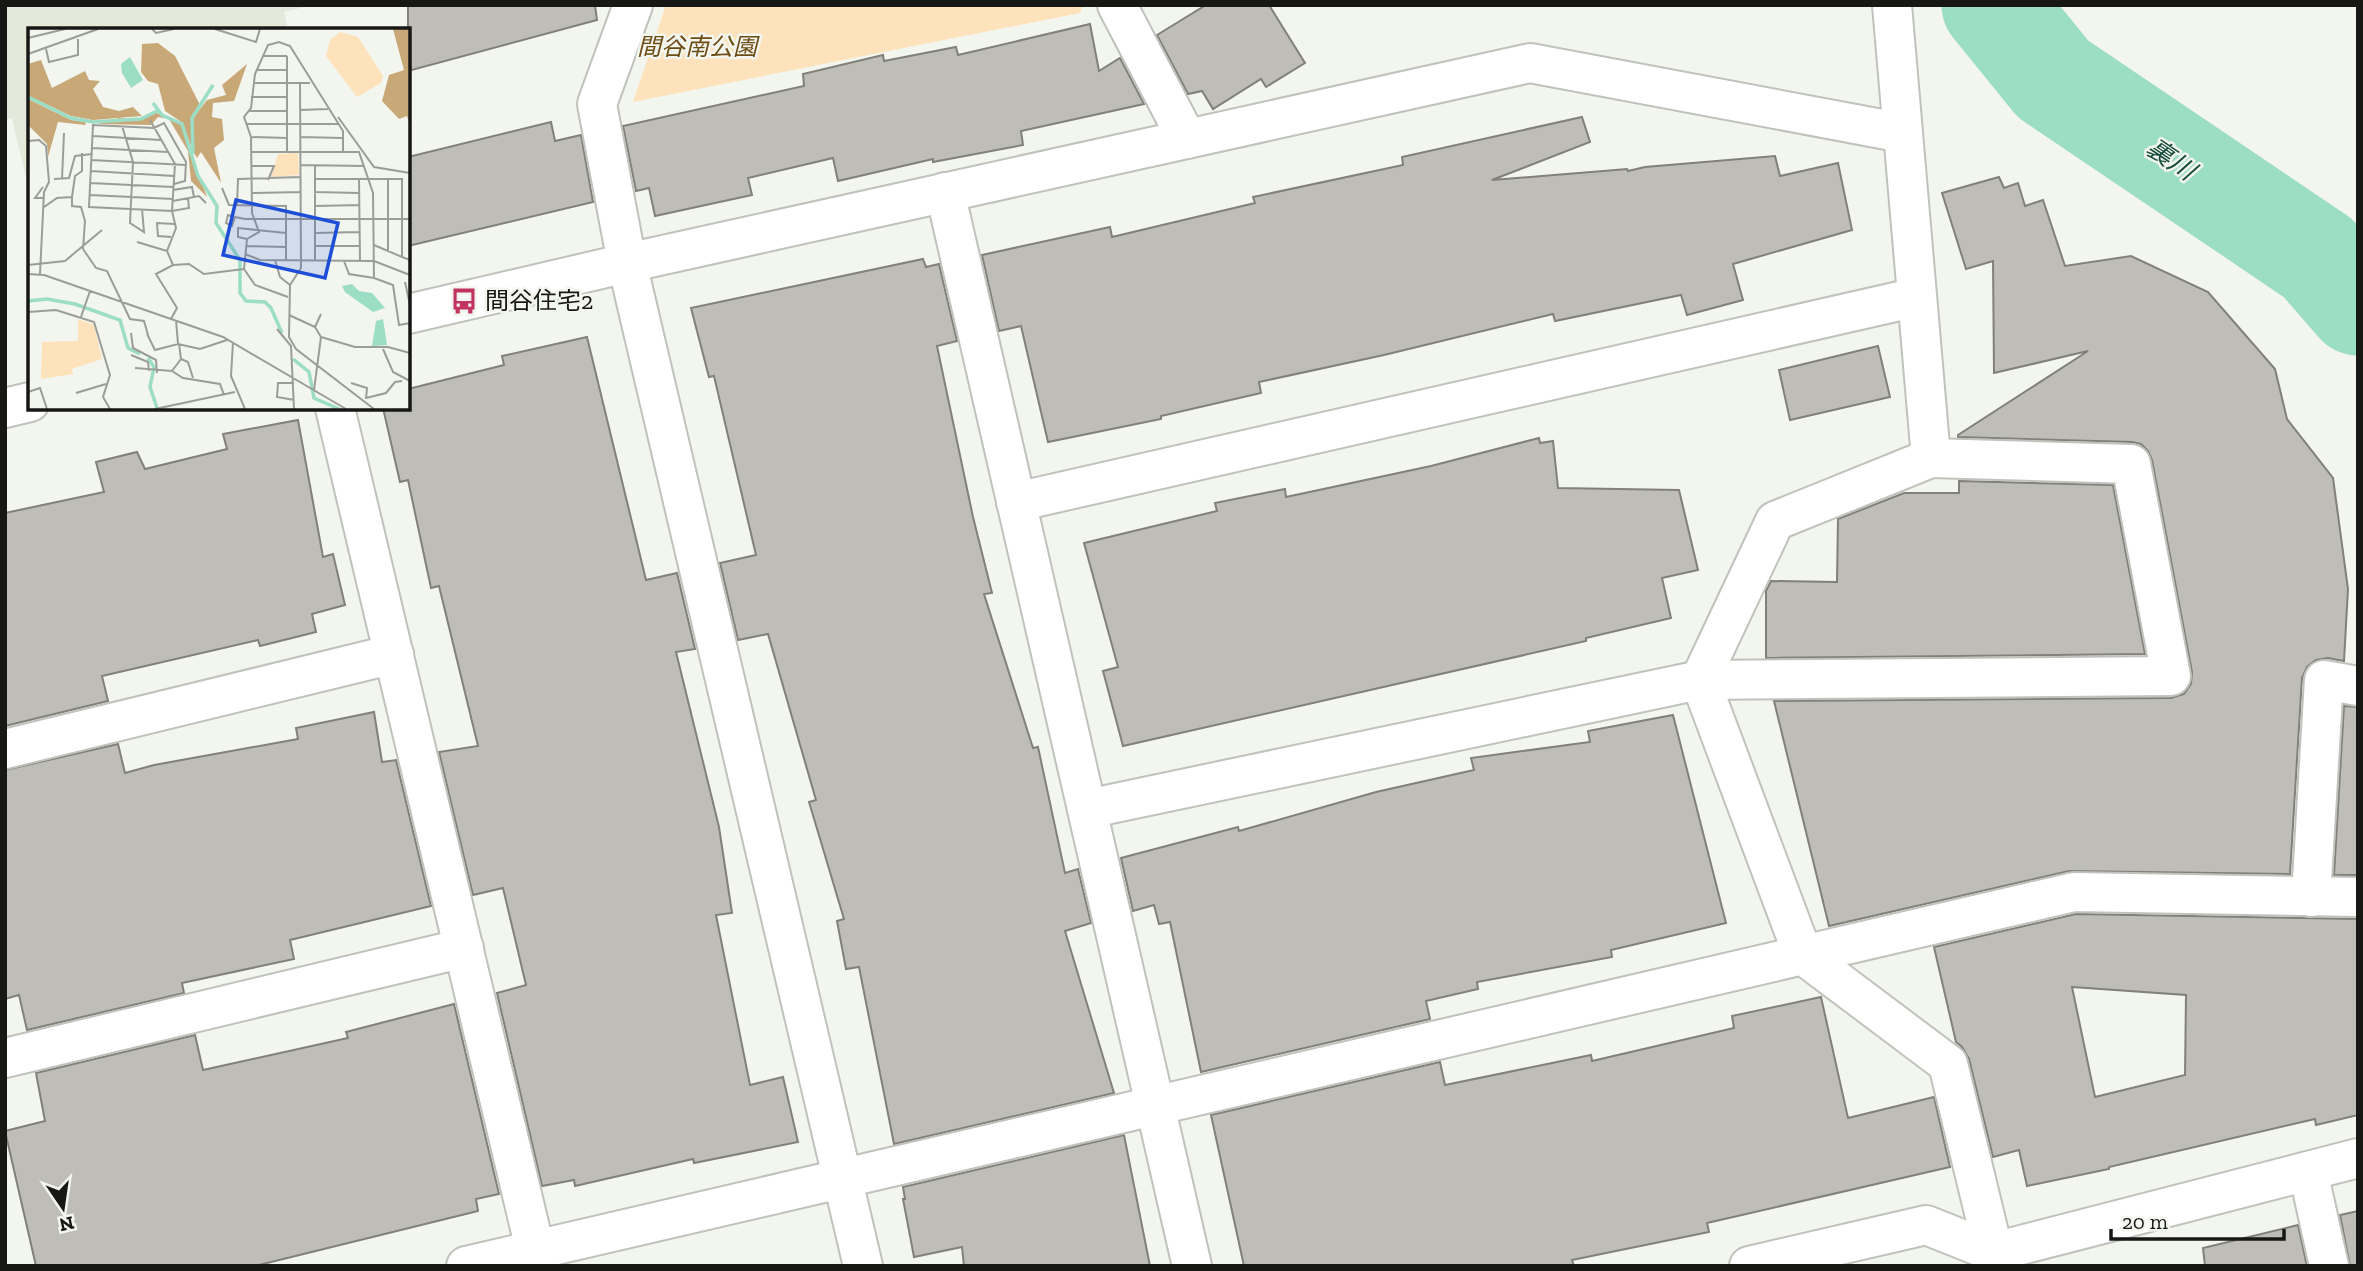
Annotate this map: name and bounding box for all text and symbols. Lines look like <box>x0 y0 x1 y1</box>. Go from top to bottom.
inset map <box>28 28 410 410</box>
park label: 間谷南公園 <box>637 32 760 61</box>
water label: 裏川 <box>2140 131 2204 188</box>
bus stop icon: 間谷住宅2 <box>449 286 479 316</box>
place label: 間谷住宅2 <box>485 286 593 315</box>
north arrow <box>28 1173 98 1243</box>
scale bar <box>2111 1198 2284 1242</box>
text: 20 m <box>2122 1209 2168 1234</box>
text: N <box>57 1211 76 1237</box>

